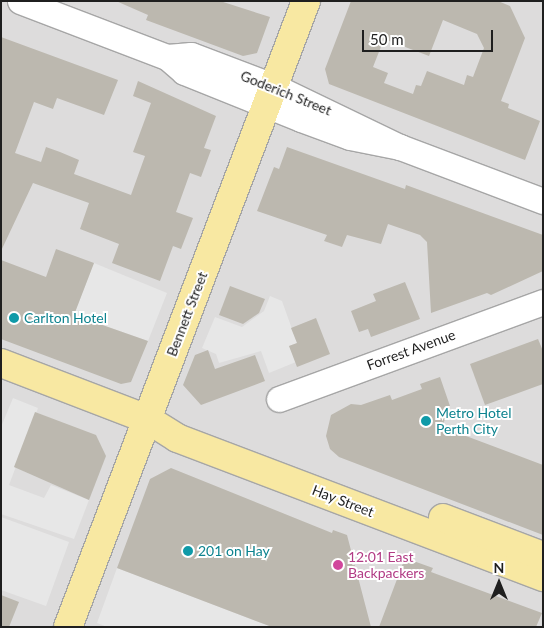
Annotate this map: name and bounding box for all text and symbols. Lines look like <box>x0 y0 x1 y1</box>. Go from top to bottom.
scale bar <box>364 20 495 52</box>
text: 50 m <box>370 30 404 48</box>
street label: Goderich Street <box>238 67 334 119</box>
street label: Bennett Street <box>163 269 211 359</box>
place label: Carlton Hotel <box>24 310 107 326</box>
marker: Carlton Hotel <box>8 312 20 324</box>
street label: Forrest Avenue <box>364 326 458 374</box>
place label: Metro Hotel Perth City <box>436 405 511 438</box>
marker: Metro Hotel Perth City <box>420 415 432 427</box>
street label: Hay Street <box>310 482 376 520</box>
place label: 201 on Hay <box>198 543 270 559</box>
marker: 201 on Hay <box>182 545 194 557</box>
place label: 12:01 East Backpackers <box>348 549 424 582</box>
north arrow <box>474 558 524 608</box>
marker: 12:01 East Backpackers <box>332 559 344 571</box>
text: N <box>494 559 504 576</box>

